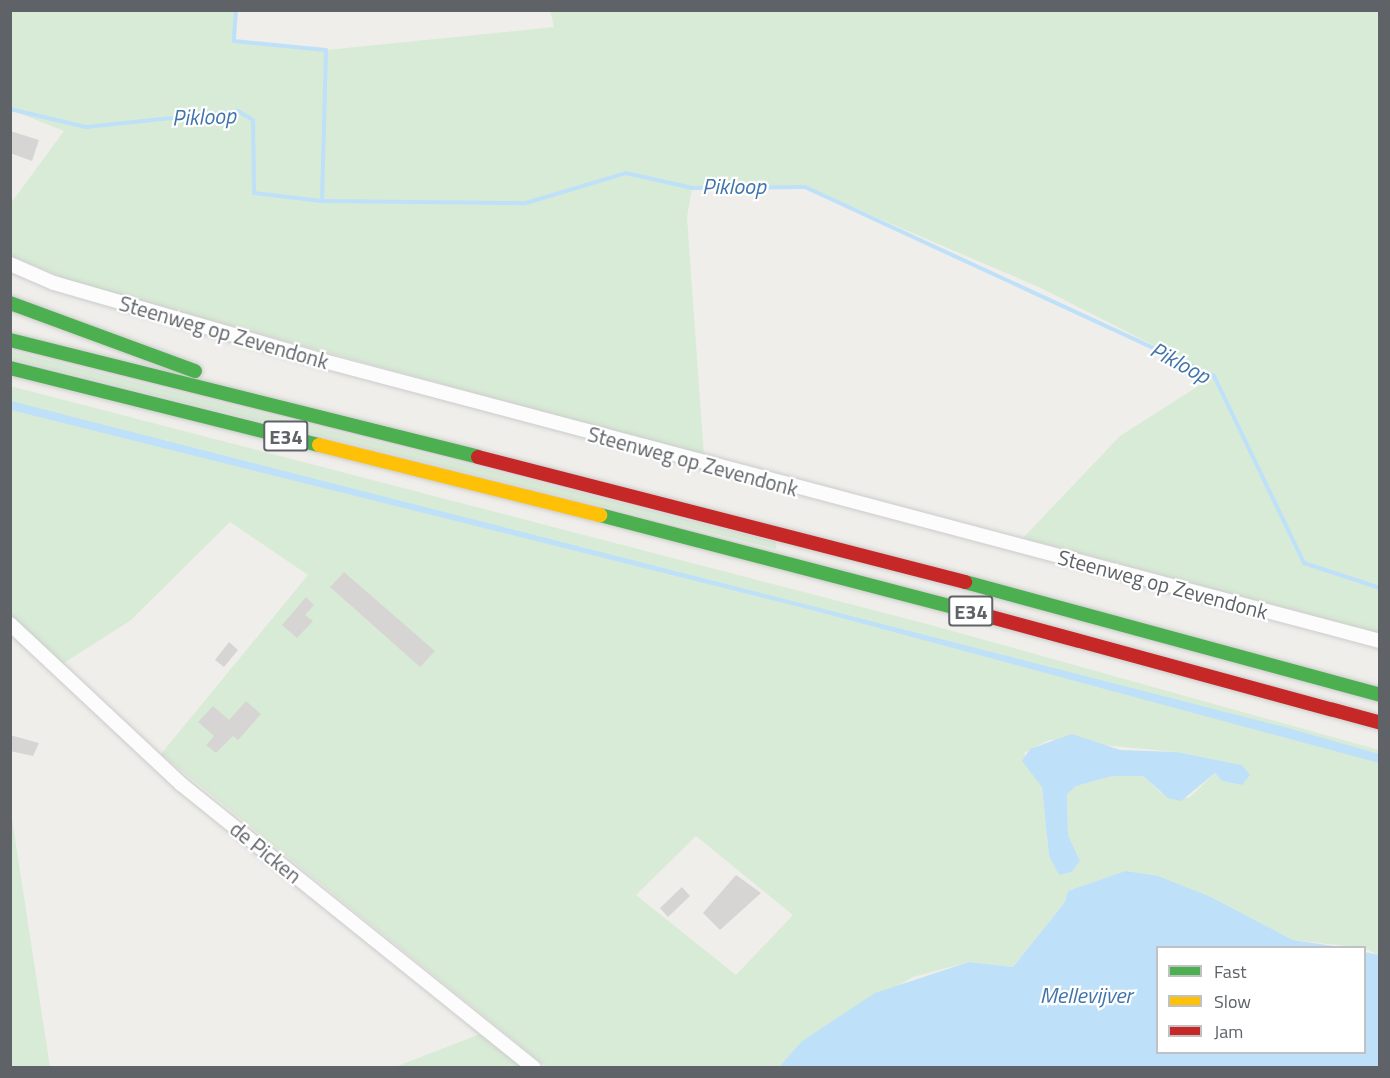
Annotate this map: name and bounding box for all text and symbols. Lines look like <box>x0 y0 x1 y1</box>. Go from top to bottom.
water label: Pikloop <box>172 103 236 131</box>
water label: Pikloop <box>702 174 766 200</box>
street label: Steenweg op Zevendonk <box>116 290 332 374</box>
water label: Pikloop <box>1146 336 1214 390</box>
road number: E34 <box>262 419 310 453</box>
street label: Steenweg op Zevendonk <box>585 421 801 501</box>
street label: Steenweg op Zevendonk <box>1055 544 1271 624</box>
road number: E34 <box>947 594 995 628</box>
street label: de Picken <box>225 816 307 888</box>
legend <box>1156 946 1366 1054</box>
text: Fast <box>1214 958 1247 985</box>
water label: Mellevijver <box>1040 983 1132 1009</box>
text: Slow <box>1214 988 1251 1015</box>
text: Jam <box>1214 1018 1243 1045</box>

